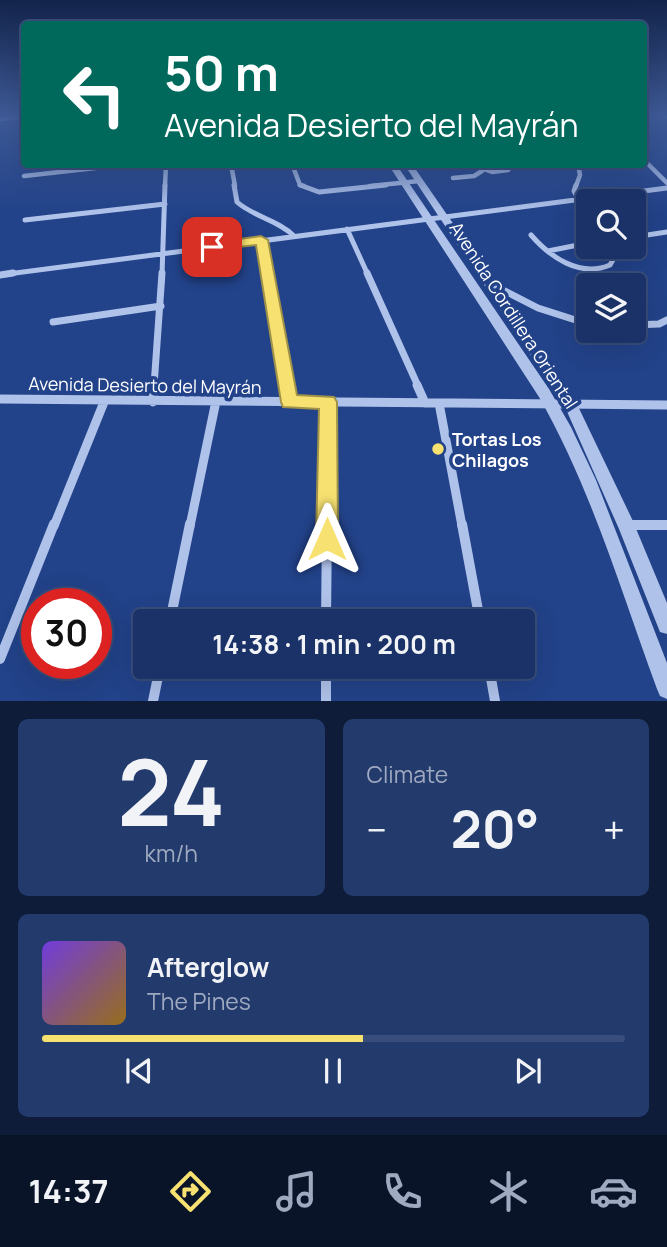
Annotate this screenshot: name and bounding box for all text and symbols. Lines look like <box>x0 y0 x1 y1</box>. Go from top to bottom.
text: 50 m <box>164 39 279 106</box>
icon: left <box>49 49 140 140</box>
text: Avenida Desierto del Mayrán <box>164 103 578 147</box>
map controls <box>576 189 646 343</box>
button: search <box>576 189 646 259</box>
pin <box>182 217 242 277</box>
street label: Avenida Cordillera Oriental <box>444 217 584 413</box>
icon: arrive <box>193 228 231 266</box>
button: layers <box>576 273 646 343</box>
street label: Avenida Desierto del Mayrán <box>28 371 262 399</box>
place label: Tortas Los Chilagos <box>452 427 542 472</box>
marker: Tortas Los Chilagos <box>430 441 446 457</box>
position arrow <box>290 502 364 576</box>
speed limit sign: 30 <box>21 588 112 679</box>
text: 14:38 · 1 min · 200 m <box>212 626 456 662</box>
text: 24 <box>117 729 225 853</box>
text: Climate <box>367 758 448 790</box>
text: 20° <box>451 793 539 864</box>
text: − <box>367 803 387 855</box>
text: + <box>603 803 625 855</box>
text: km/h <box>145 837 198 869</box>
text: Afterglow <box>147 949 269 985</box>
text: The Pines <box>147 985 251 1017</box>
icon: previous <box>120 1052 158 1090</box>
icon: pause <box>314 1052 352 1090</box>
icon: next <box>509 1052 547 1090</box>
icon: directions <box>166 1167 215 1216</box>
icon: music <box>272 1167 321 1216</box>
icon: phone <box>378 1167 427 1216</box>
icon: climate <box>484 1167 533 1216</box>
icon: car <box>589 1167 638 1216</box>
text: 14:37 <box>28 1169 109 1213</box>

